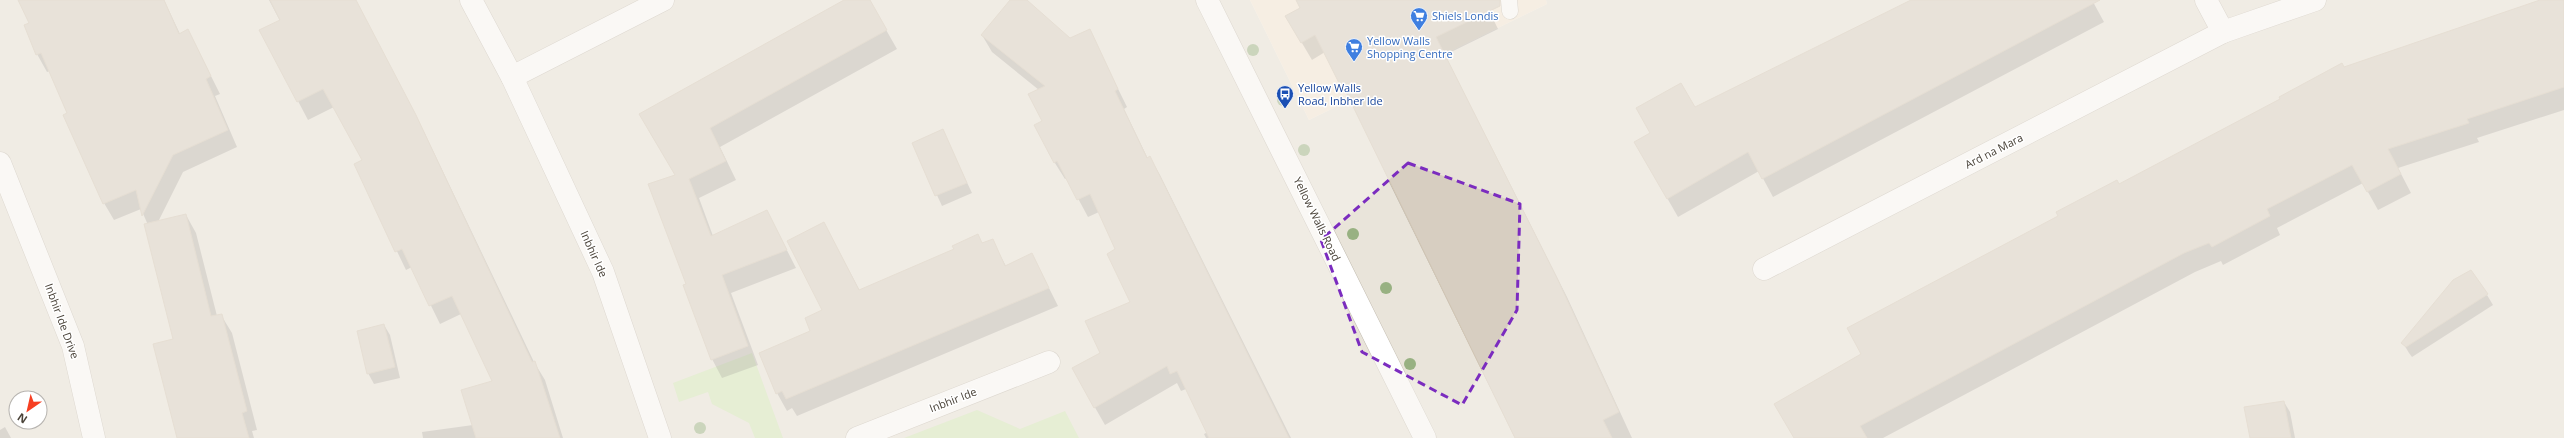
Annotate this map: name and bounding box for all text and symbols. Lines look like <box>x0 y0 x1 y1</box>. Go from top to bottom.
supermarket icon: Shiels Londis <box>1409 6 1429 31</box>
place label: Shiels Londis <box>1432 8 1498 23</box>
place label: Yellow Walls Shopping Centre <box>1367 33 1453 61</box>
supermarket icon: Yellow Walls Shopping Centre <box>1344 37 1364 62</box>
place label: Yellow Walls Road, Inbher Ide <box>1298 80 1383 108</box>
bus stop icon: Yellow Walls Road, Inbher Ide <box>1275 84 1295 109</box>
street label: Ard na Mara <box>1962 129 2025 172</box>
street label: Yellow Walls Road <box>1291 174 1344 263</box>
street label: Inbhir Ide <box>578 228 611 279</box>
street label: Inbhir Ide Drive <box>42 281 83 361</box>
street label: Inbhir Ide <box>927 384 979 415</box>
north arrow <box>8 390 48 430</box>
text: N <box>14 410 30 427</box>

